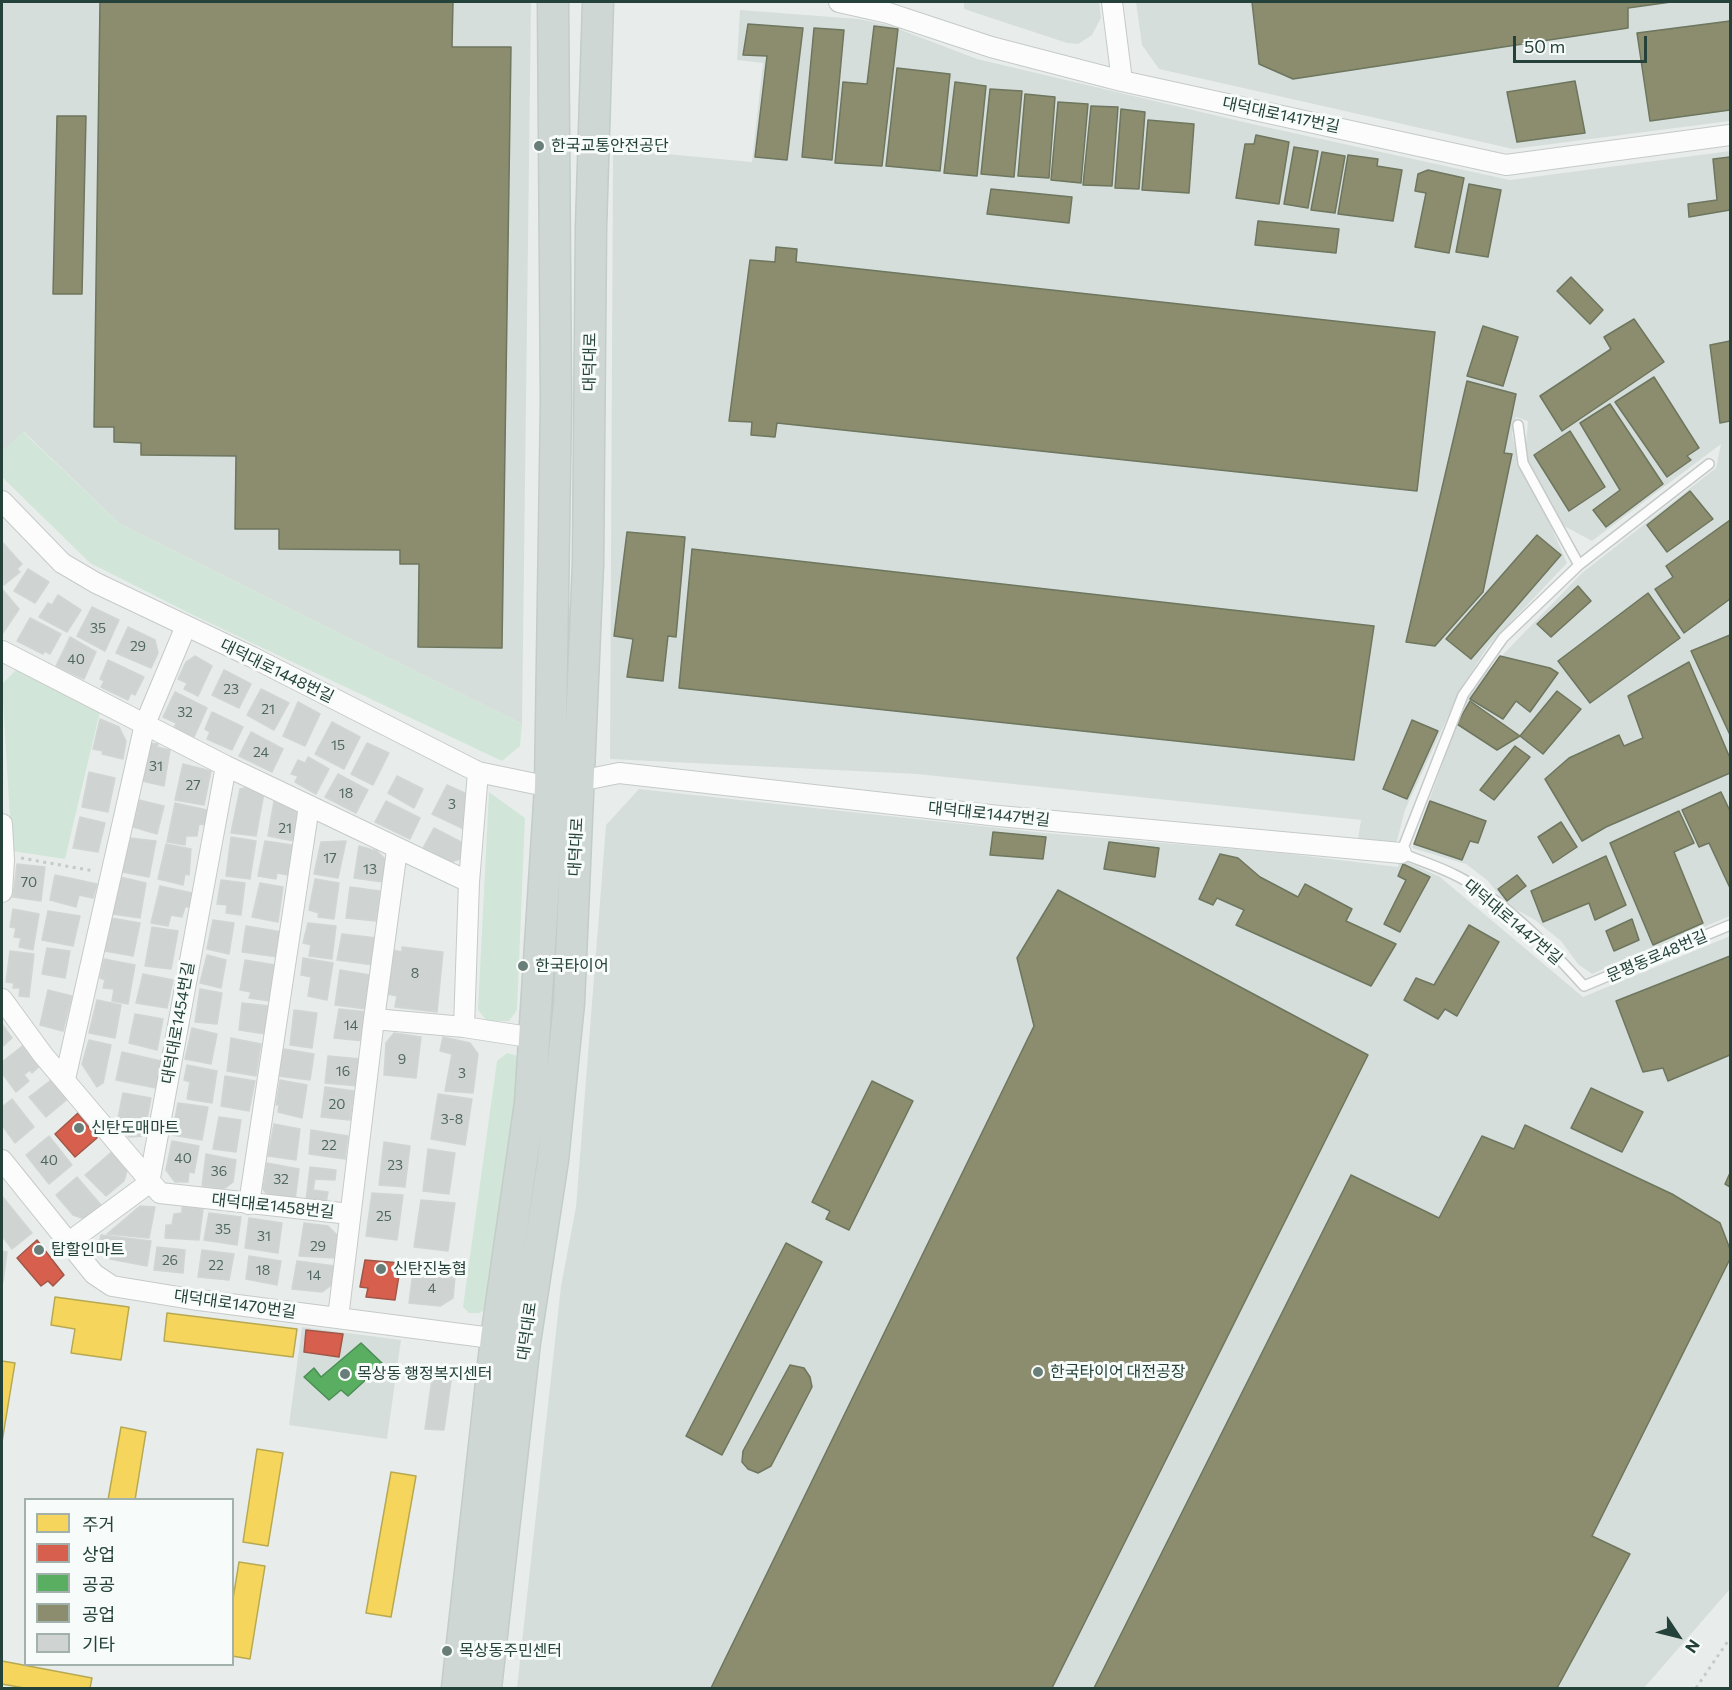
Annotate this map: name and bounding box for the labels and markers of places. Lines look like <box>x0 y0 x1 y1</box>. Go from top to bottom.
place label: 한국교통안전공단 <box>551 136 669 156</box>
marker: 한국교통안전공단 <box>532 139 546 153</box>
place label: 한국타이어 <box>535 956 609 976</box>
marker: 한국타이어 <box>516 959 530 973</box>
place label: 신탄도매마트 <box>91 1118 179 1138</box>
marker: 신탄도매마트 <box>72 1121 86 1135</box>
place label: 탑할인마트 <box>51 1240 125 1260</box>
marker: 탑할인마트 <box>32 1243 46 1257</box>
place label: 신탄진농협 <box>393 1259 467 1279</box>
marker: 신탄진농협 <box>374 1262 388 1276</box>
place label: 한국타이어 대전공장 <box>1050 1362 1186 1382</box>
place label: 목상동 행정복지센터 <box>357 1364 493 1384</box>
marker: 한국타이어 대전공장 <box>1031 1365 1045 1379</box>
marker: 목상동 행정복지센터 <box>338 1367 352 1381</box>
place label: 목상동주민센터 <box>459 1641 562 1661</box>
marker: 목상동주민센터 <box>440 1644 454 1658</box>

